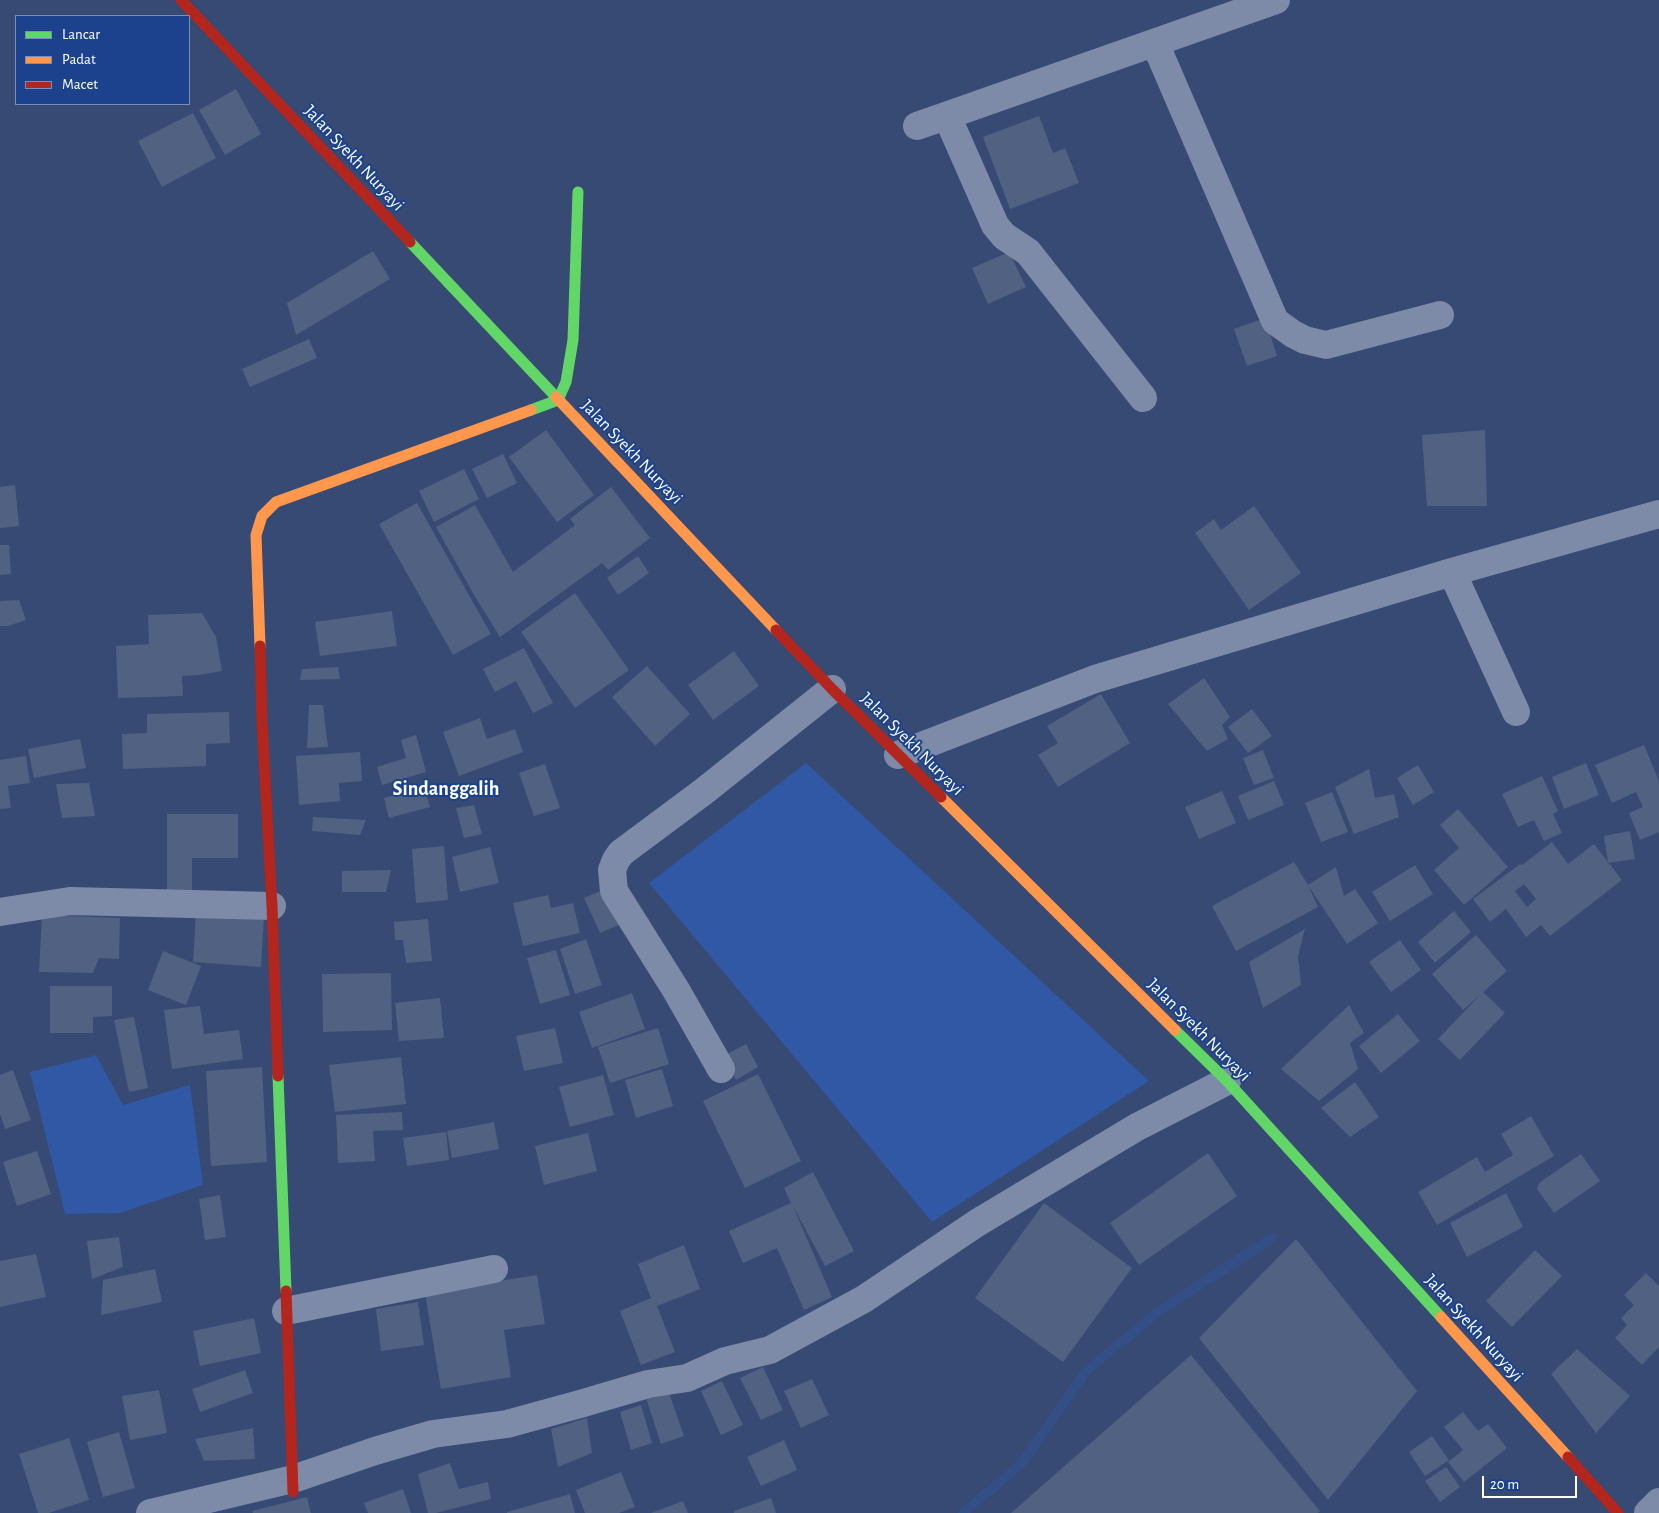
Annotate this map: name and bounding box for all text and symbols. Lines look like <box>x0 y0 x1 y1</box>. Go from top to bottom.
legend <box>15 15 190 105</box>
text: Lancar <box>62 27 100 42</box>
text: Padat <box>62 52 96 67</box>
text: Macet <box>62 77 98 92</box>
street label: Jalan Syekh Nuryayi <box>299 100 409 216</box>
street label: Jalan Syekh Nuryayi <box>576 395 688 509</box>
street label: Jalan Syekh Nuryayi <box>856 688 968 800</box>
district label: Sindanggalih <box>393 777 499 801</box>
street label: Jalan Syekh Nuryayi <box>1143 974 1255 1086</box>
street label: Jalan Syekh Nuryayi <box>1420 1270 1528 1386</box>
scale bar <box>1484 1466 1579 1498</box>
text: 20 m <box>1490 1477 1519 1492</box>

